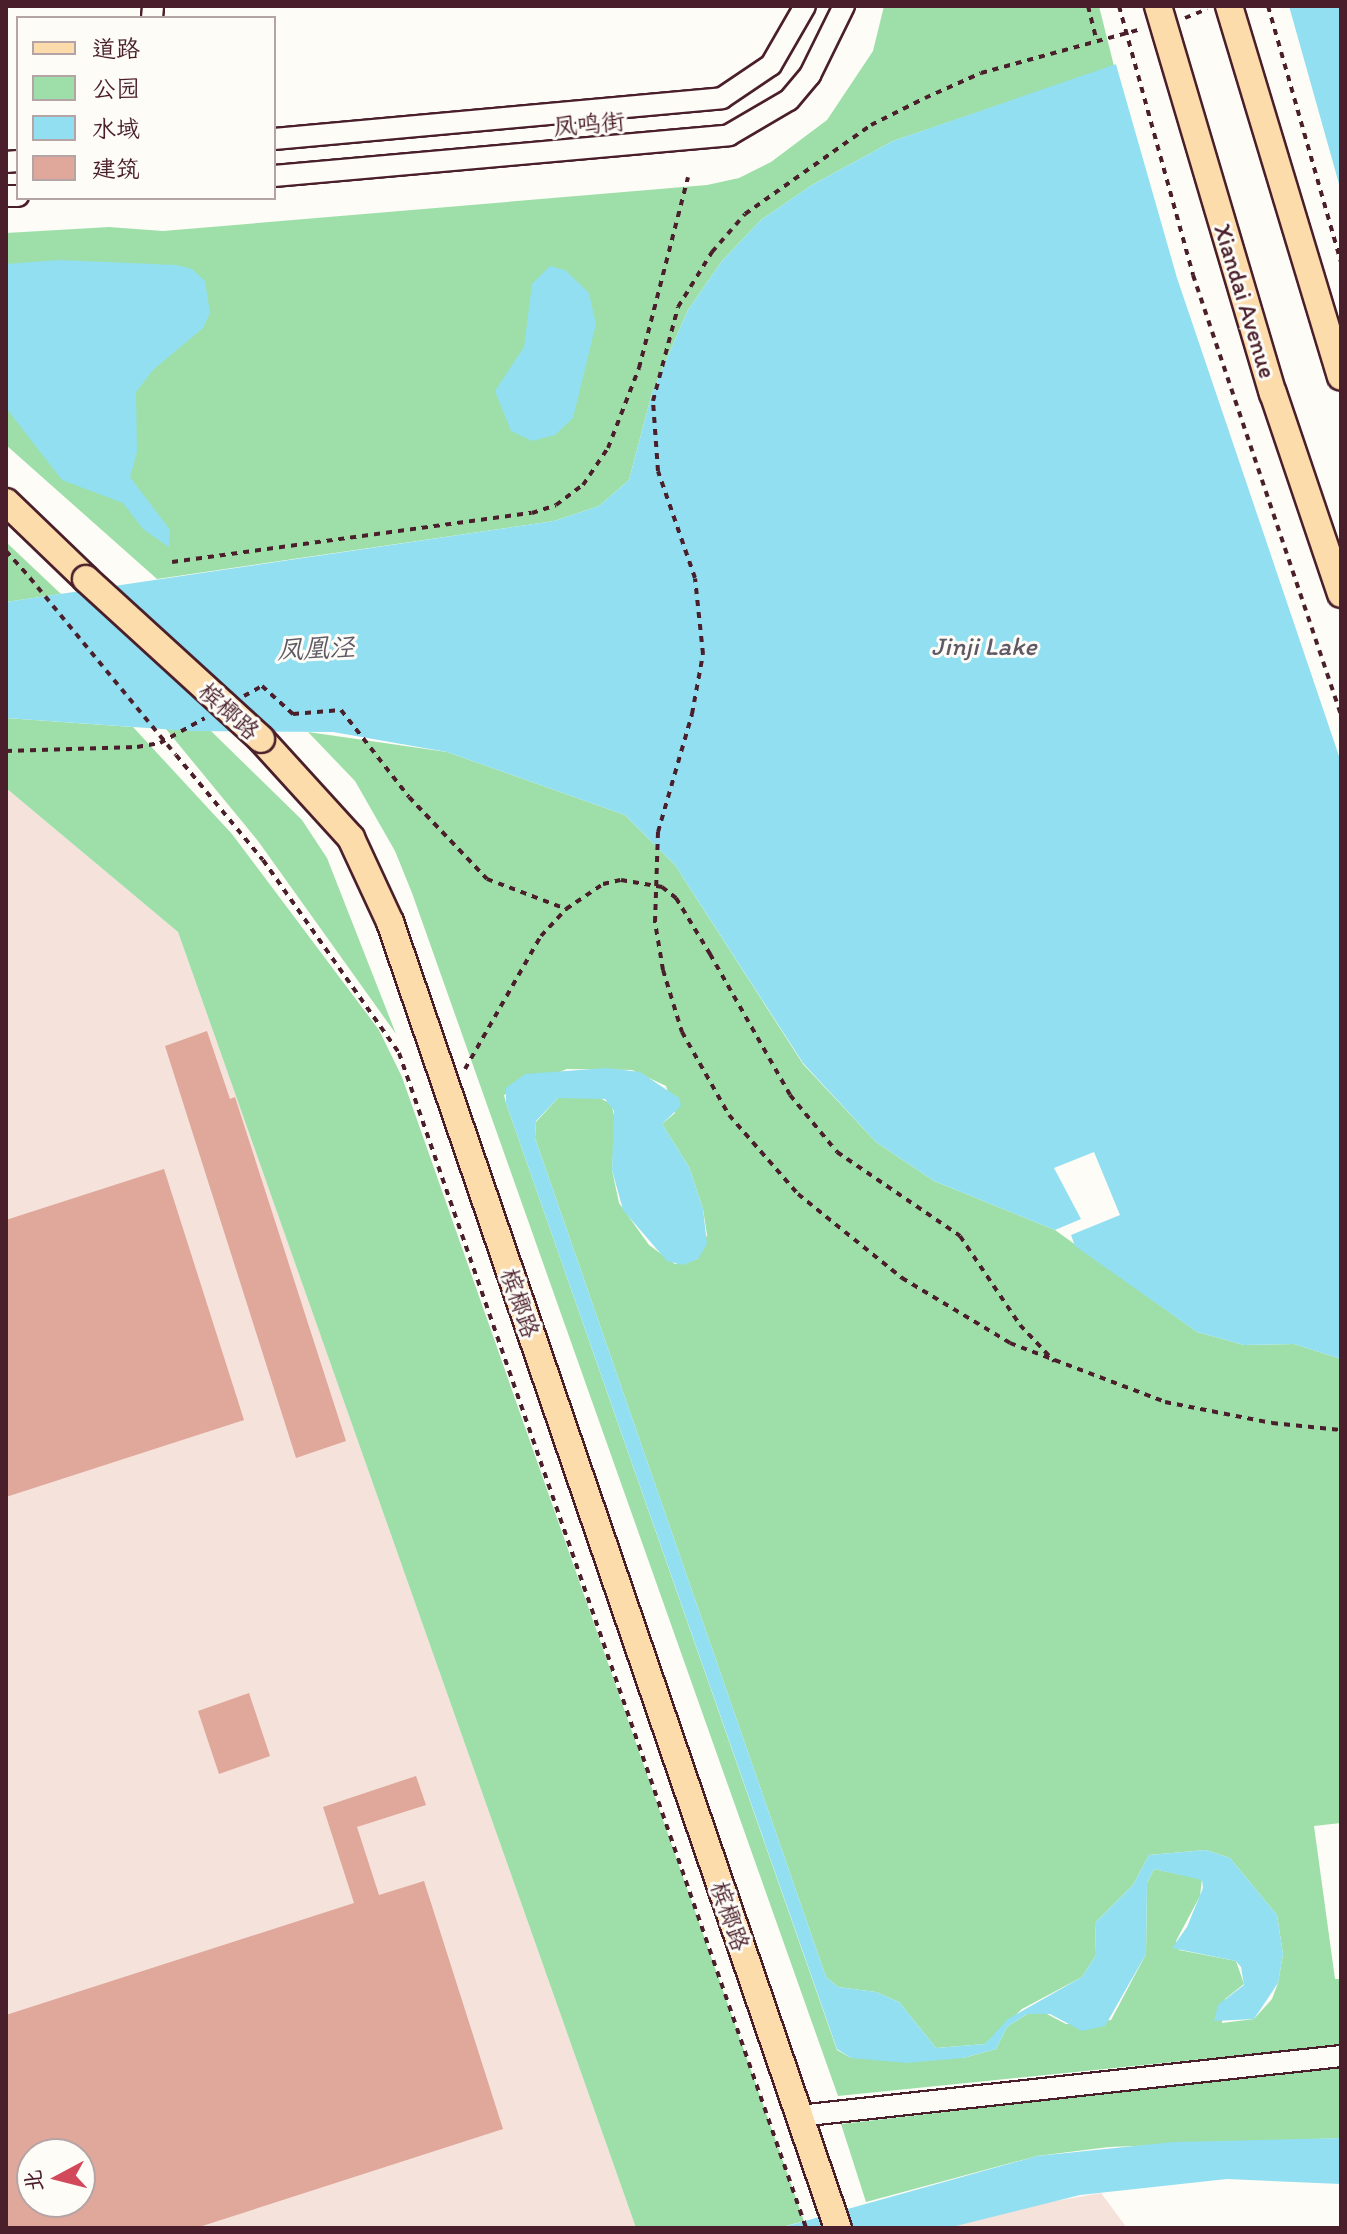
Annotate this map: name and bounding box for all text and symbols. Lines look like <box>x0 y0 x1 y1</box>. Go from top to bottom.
legend <box>16 16 276 200</box>
text: 道路 <box>92 34 140 63</box>
text: 公园 <box>92 74 140 103</box>
street label: 凤鸣街 <box>552 107 626 141</box>
text: 水域 <box>92 114 140 143</box>
text: 建筑 <box>92 154 140 183</box>
street label: Xiandai Avenue <box>1208 221 1282 381</box>
water label: Jinji Lake <box>931 631 1037 663</box>
water label: 凤凰泾 <box>276 632 356 666</box>
street label: 槟榔路 <box>193 676 265 746</box>
street label: 槟榔路 <box>495 1264 545 1342</box>
street label: 槟榔路 <box>705 1877 755 1955</box>
north arrow <box>16 2138 96 2218</box>
text: 北 <box>19 2168 48 2193</box>

